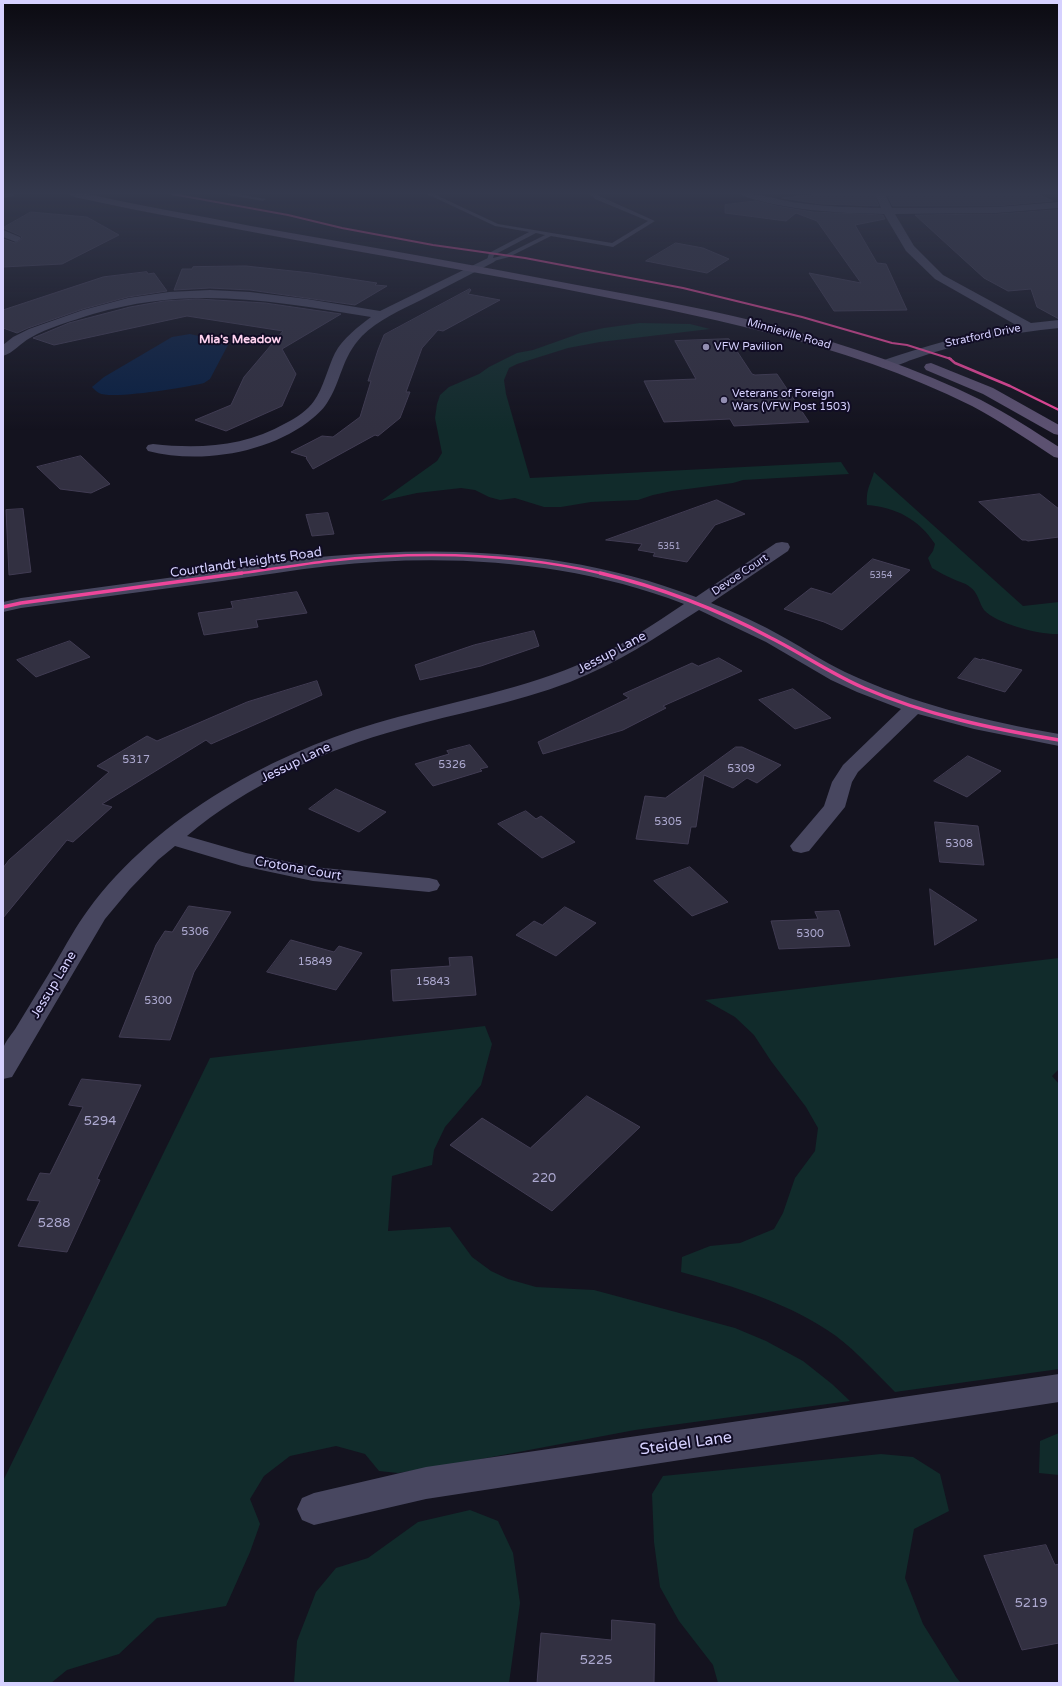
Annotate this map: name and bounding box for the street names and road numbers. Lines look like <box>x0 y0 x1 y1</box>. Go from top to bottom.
street label: Minnieville Road <box>746 316 832 352</box>
street label: Stratford Drive <box>944 322 1022 350</box>
street label: Courtlandt Heights Road <box>169 545 323 581</box>
street label: Devoe Court <box>709 551 771 599</box>
street label: Jessup Lane <box>575 628 649 678</box>
street label: Jessup Lane <box>259 739 333 787</box>
street label: Crotona Court <box>254 854 342 884</box>
street label: Jessup Lane <box>28 949 80 1021</box>
street label: Steidel Lane <box>639 1428 733 1460</box>

